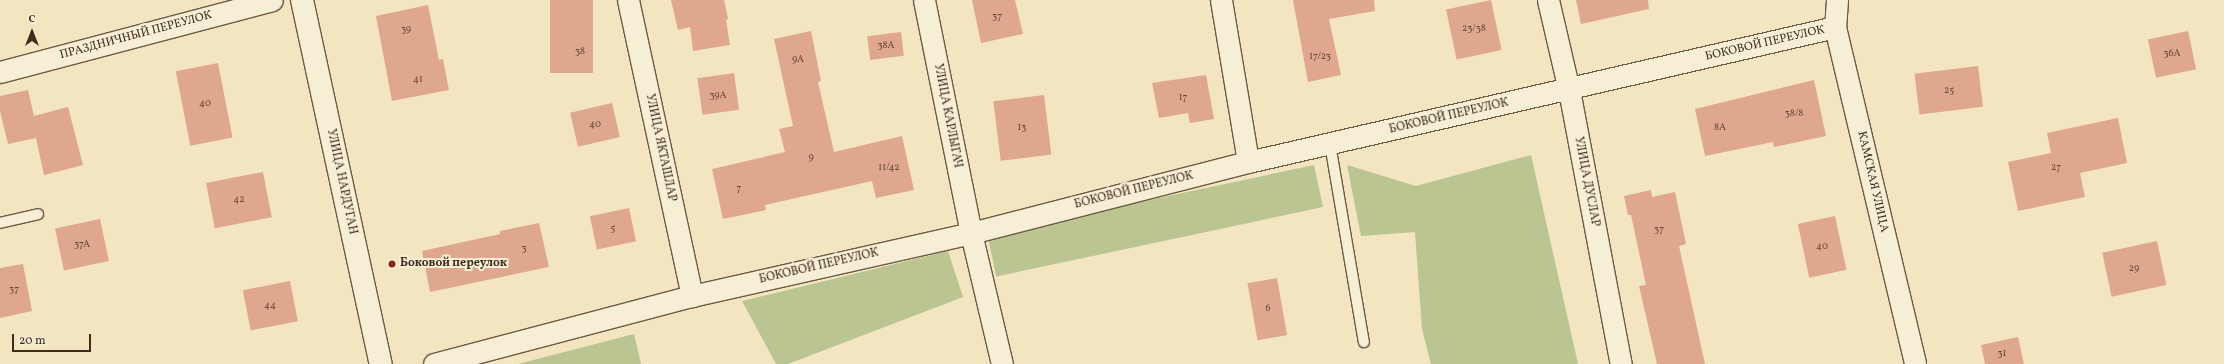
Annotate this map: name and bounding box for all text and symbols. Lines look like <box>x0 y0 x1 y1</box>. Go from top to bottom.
street label: ПРАЗДНИЧНЫЙ ПЕРЕУЛОК <box>58 9 214 63</box>
house number: 37 <box>992 11 1002 23</box>
north arrow <box>12 12 52 52</box>
text: С <box>28 12 36 27</box>
house number: 23/38 <box>1462 23 1486 35</box>
street label: БОКОВОЙ ПЕРЕУЛОК <box>1704 23 1826 65</box>
house number: 39 <box>401 24 411 36</box>
house number: 38А <box>877 40 895 52</box>
house number: 38 <box>575 46 585 58</box>
house number: 36А <box>2163 48 2181 60</box>
house number: 17/23 <box>1309 51 1331 63</box>
house number: 9А <box>792 54 804 66</box>
street label: УЛИЦА КАРЛЫГАЧ <box>930 63 964 169</box>
house number: 41 <box>413 74 423 86</box>
house number: 25 <box>1944 85 1954 97</box>
house number: 39А <box>709 90 727 102</box>
house number: 17 <box>1179 92 1187 104</box>
street label: УЛИЦА ЯКТАШЛАР <box>642 93 678 203</box>
street label: БОКОВОЙ ПЕРЕУЛОК <box>1388 96 1510 138</box>
house number: 40 <box>199 98 211 110</box>
house number: 38/8 <box>1785 108 1803 120</box>
house number: 40 <box>589 119 601 131</box>
house number: 13 <box>1017 122 1027 134</box>
house number: 8A <box>1714 122 1726 134</box>
street label: УЛИЦА НАРДУГАН <box>323 128 359 236</box>
street label: КАМСКАЯ УЛИЦА <box>1853 130 1891 234</box>
street label: УЛИЦА ДУСЛАР <box>1570 136 1602 228</box>
house number: 9 <box>808 152 814 164</box>
house number: 11/42 <box>878 162 900 174</box>
house number: 27 <box>2051 162 2061 174</box>
street label: БОКОВОЙ ПЕРЕУЛОК <box>1073 169 1195 213</box>
house number: 7 <box>737 183 741 195</box>
house number: 42 <box>233 194 245 206</box>
house number: 5 <box>611 223 615 235</box>
house number: 37 <box>1654 224 1664 236</box>
house number: 37А <box>74 239 90 251</box>
house number: 40 <box>1816 241 1828 253</box>
house number: 3 <box>521 243 527 255</box>
street label: БОКОВОЙ ПЕРЕУЛОК <box>758 246 880 288</box>
place label: Боковой переулок <box>400 257 507 271</box>
marker: Боковой переулок <box>387 259 397 269</box>
house number: 29 <box>2129 263 2139 275</box>
house number: 37 <box>9 284 19 296</box>
house number: 44 <box>264 300 276 312</box>
house number: 6 <box>1265 303 1271 315</box>
scale bar <box>14 326 93 352</box>
text: 20 m <box>19 333 46 349</box>
house number: 31 <box>1997 348 2007 360</box>

